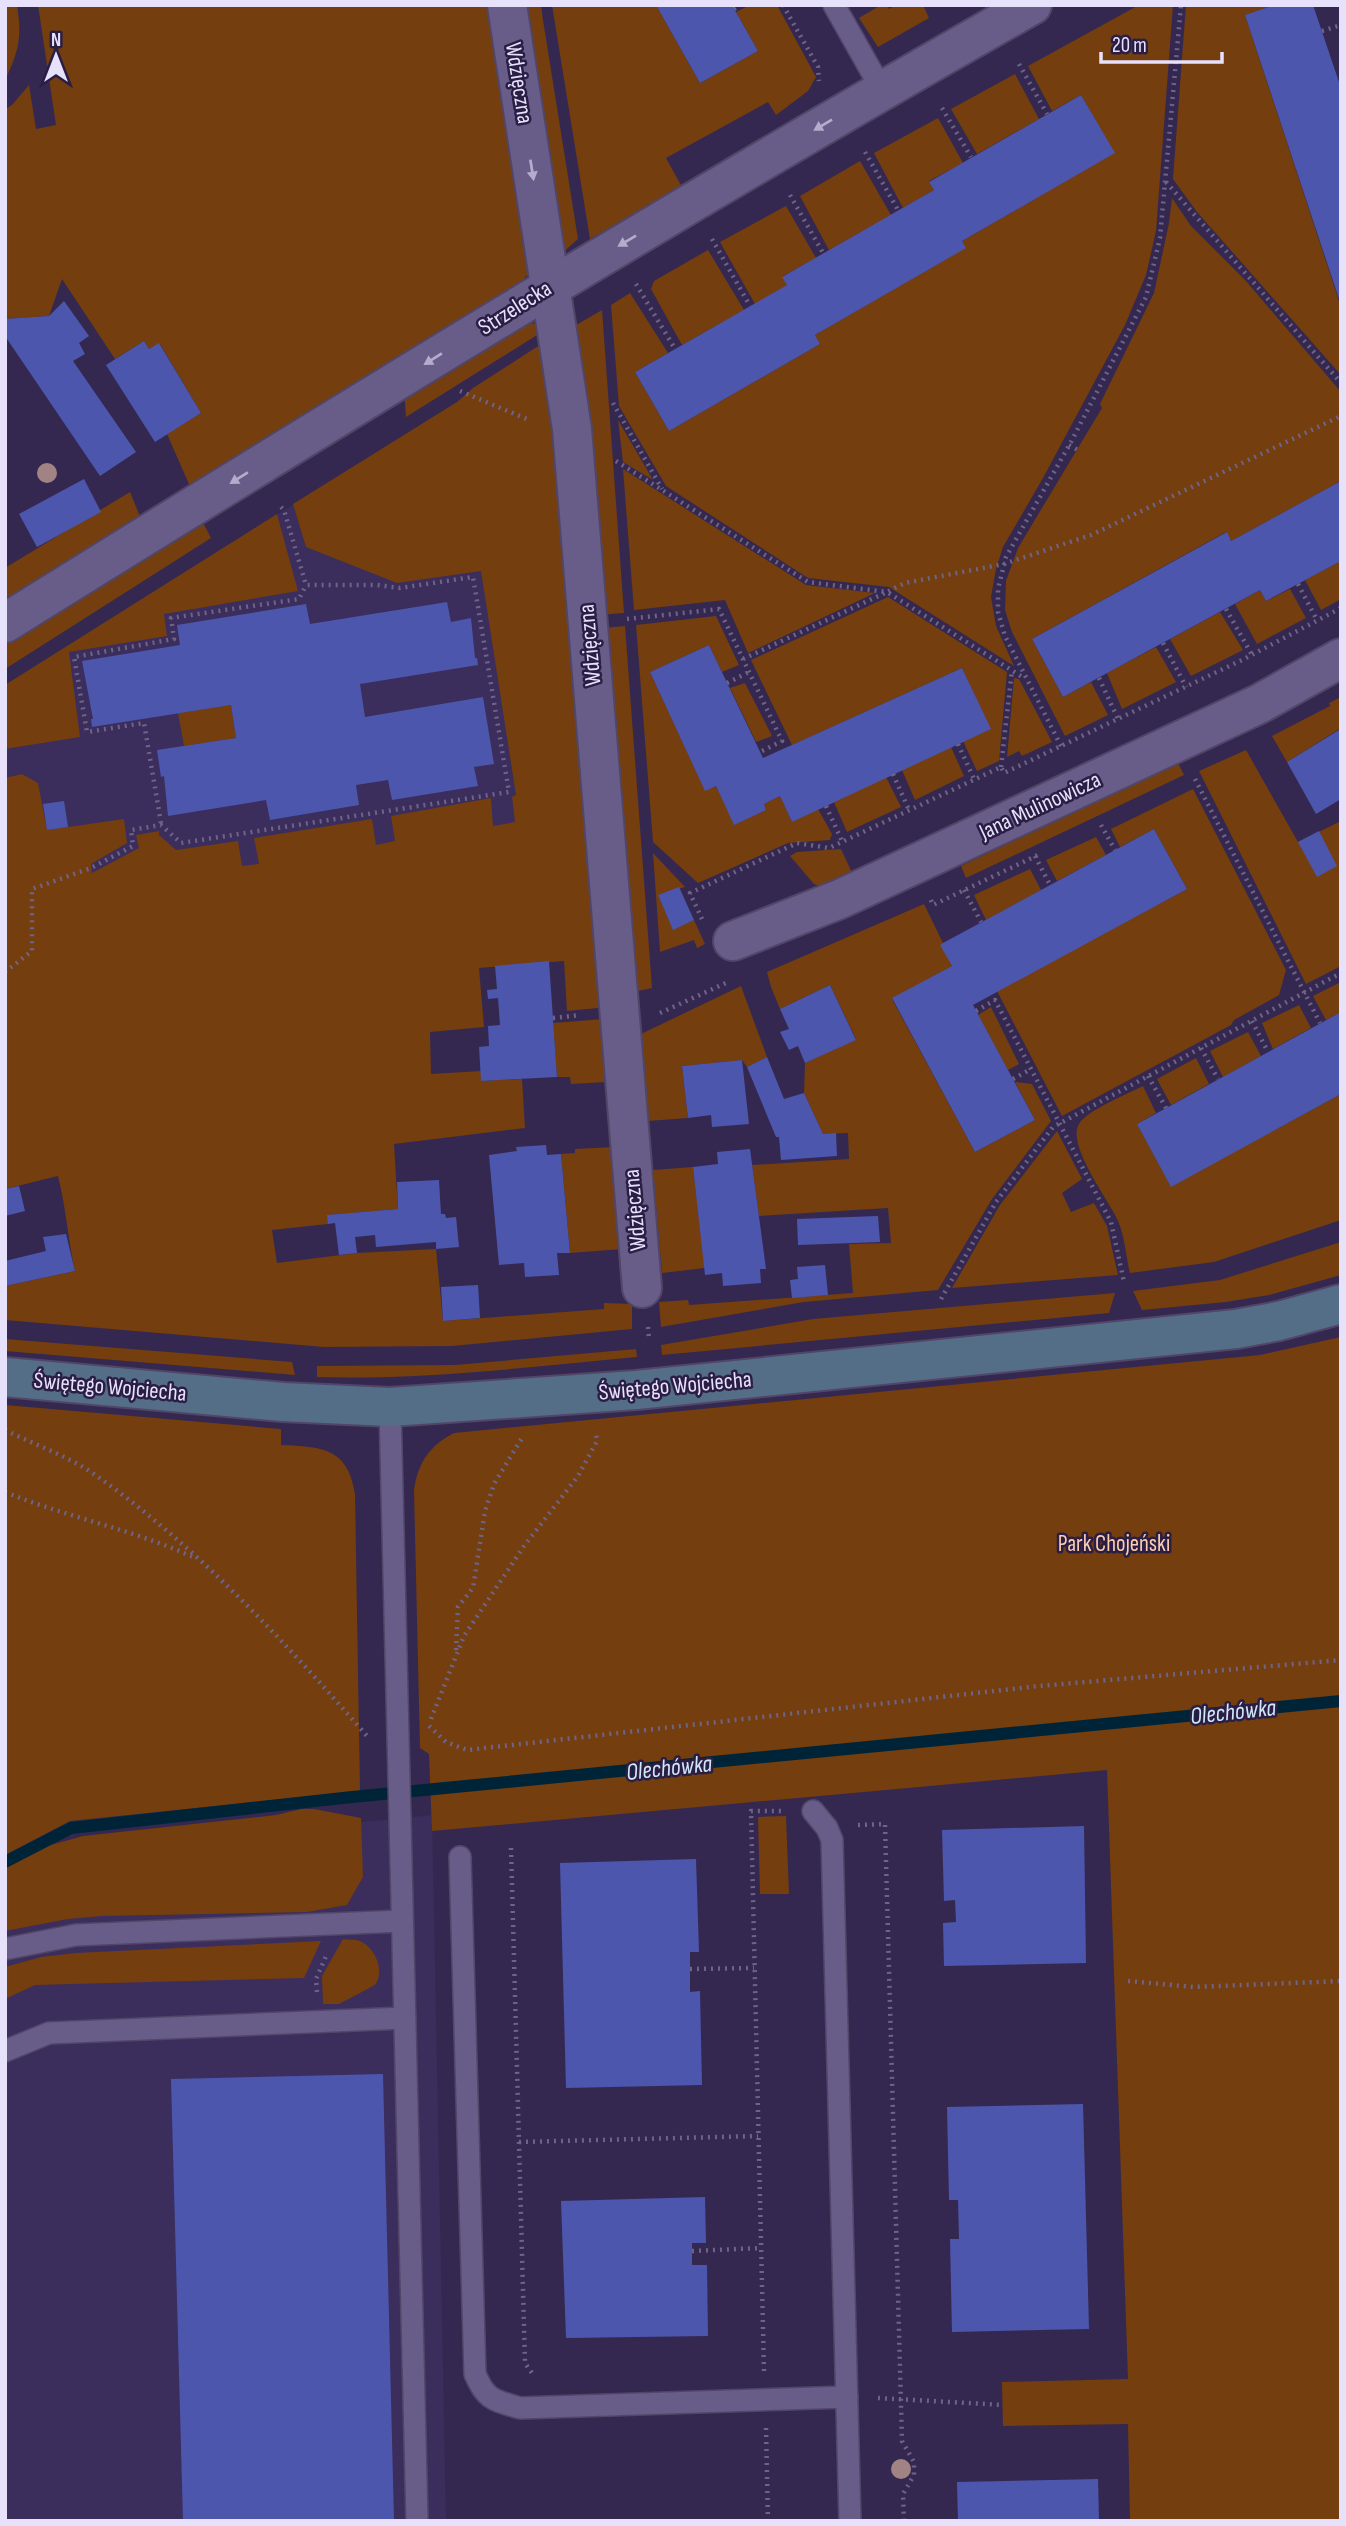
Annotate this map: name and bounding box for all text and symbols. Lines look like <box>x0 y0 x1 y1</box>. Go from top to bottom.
north arrow <box>21 21 91 91</box>
scale bar <box>1101 21 1222 65</box>
text: N <box>51 29 61 52</box>
text: 20 m <box>1112 33 1147 58</box>
street label: Wdzięczna <box>499 40 539 126</box>
one-way arrow <box>813 118 833 130</box>
one-way arrow <box>527 159 538 181</box>
one-way arrow <box>618 234 637 247</box>
street label: Strzelecka <box>473 275 557 341</box>
one-way arrow <box>423 352 442 365</box>
one-way arrow <box>230 472 249 484</box>
street label: Wdzięczna <box>572 603 608 687</box>
street label: Jana Mulinowicza <box>974 766 1105 847</box>
street label: Wdzięczna <box>617 1168 653 1252</box>
street label: Świętego Wojciecha <box>597 1365 753 1407</box>
street label: Świętego Wojciecha <box>32 1366 188 1408</box>
park label: Park Chojeński <box>1058 1530 1170 1558</box>
water label: Olechówka <box>1189 1693 1278 1731</box>
water label: Olechówka <box>625 1749 714 1787</box>

